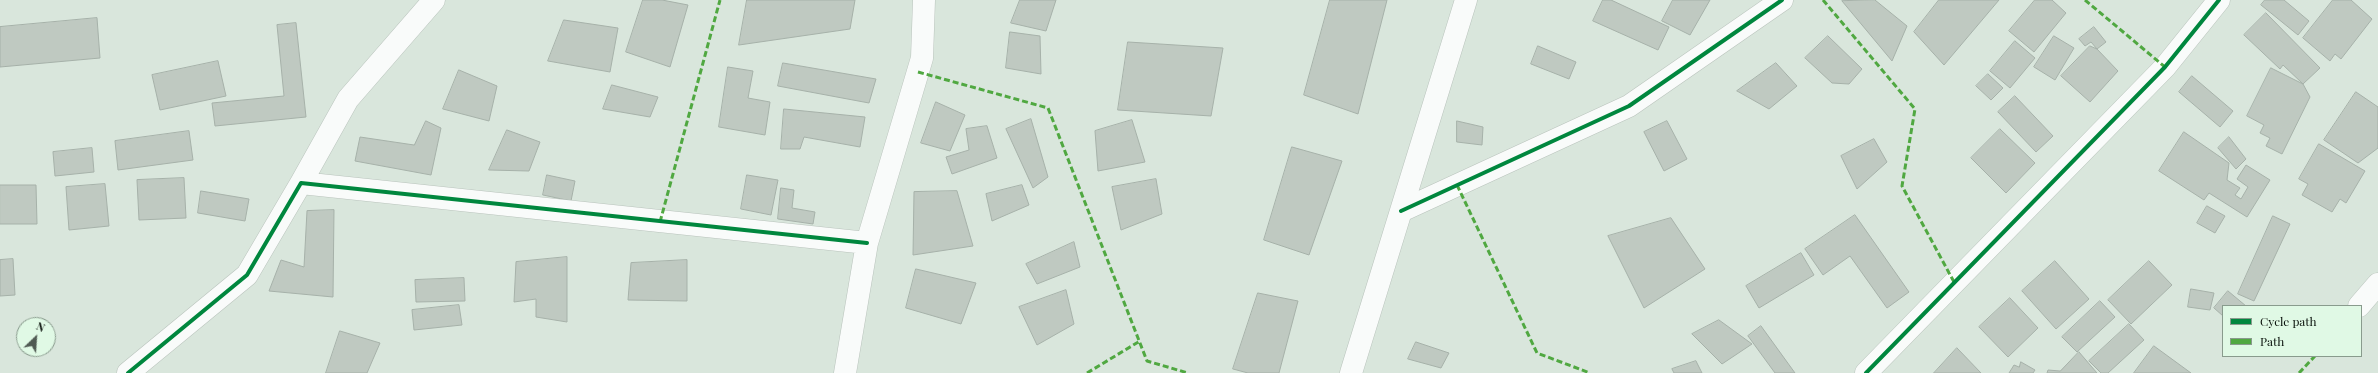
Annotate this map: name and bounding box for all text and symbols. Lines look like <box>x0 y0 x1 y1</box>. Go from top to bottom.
legend <box>2222 305 2362 357</box>
text: Cycle path <box>2260 313 2317 329</box>
north arrow <box>16 317 56 357</box>
text: N <box>34 318 48 335</box>
text: Path <box>2260 333 2284 349</box>

